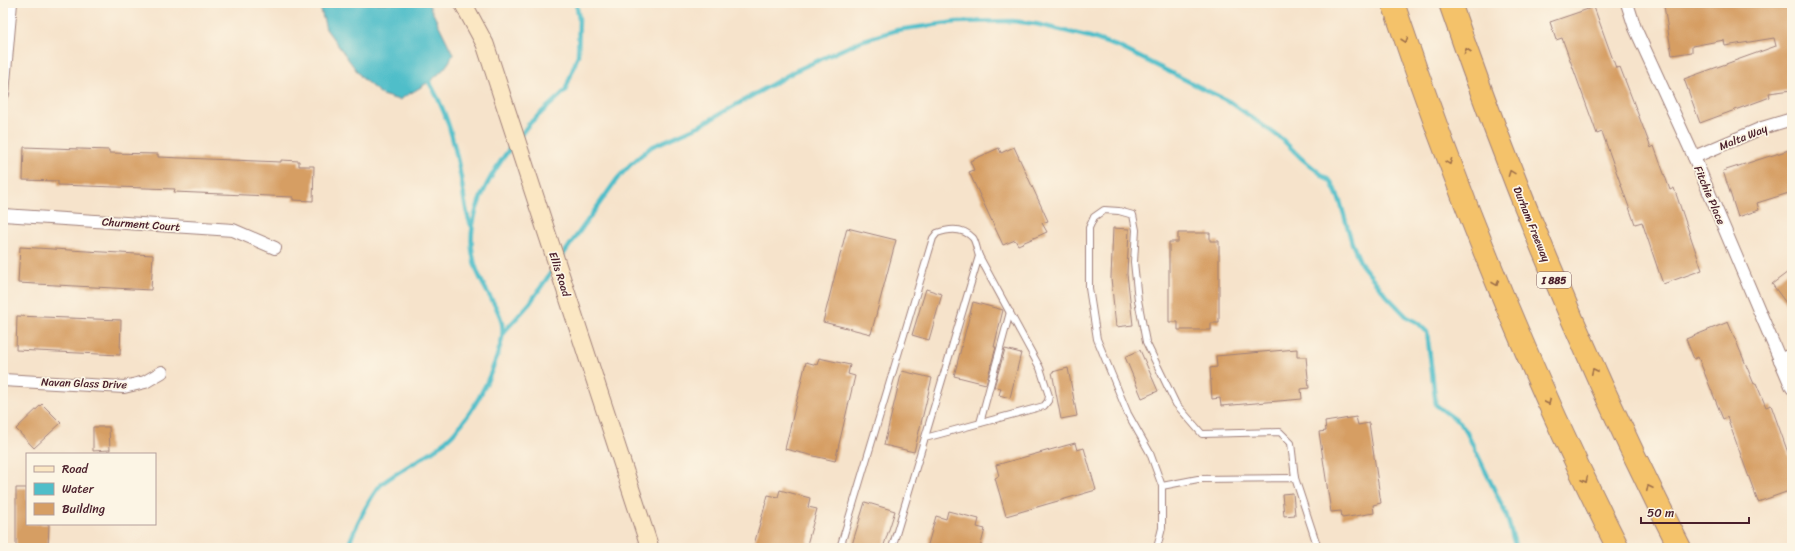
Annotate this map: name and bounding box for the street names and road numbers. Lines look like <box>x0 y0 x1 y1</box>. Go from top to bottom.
street label: Malta Way <box>1716 119 1771 156</box>
street label: Fitchie Place <box>1689 163 1731 228</box>
street label: Durham Freeway <box>1508 184 1555 265</box>
street label: Churment Court <box>101 212 181 237</box>
street label: Ellis Road <box>543 249 576 300</box>
road number: I 885 <box>1537 272 1571 288</box>
street label: Navan Glass Drive <box>41 373 128 395</box>

